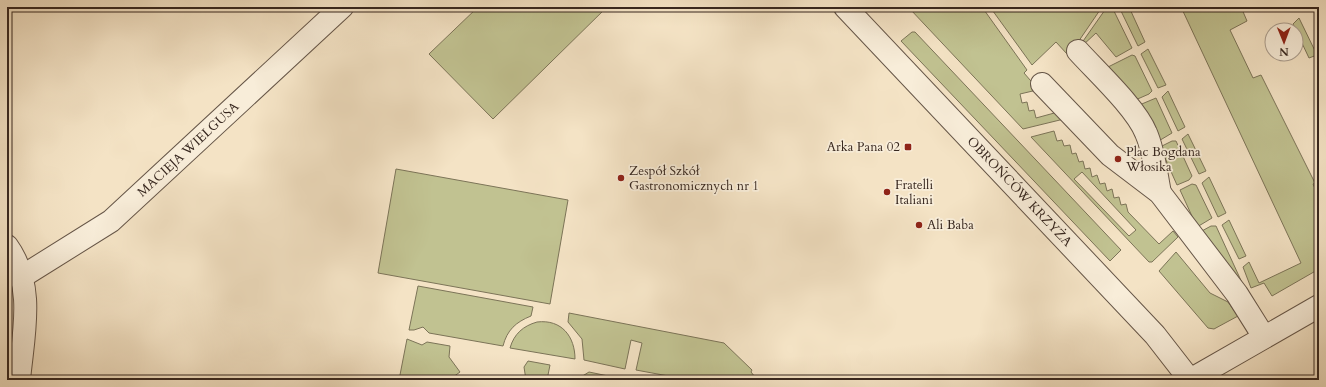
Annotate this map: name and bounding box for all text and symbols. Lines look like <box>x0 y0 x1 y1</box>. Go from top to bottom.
north arrow <box>1264 22 1304 62</box>
text: N <box>1279 44 1289 59</box>
street label: MACIEJA WIELGUSA <box>133 97 243 201</box>
street label: OBROŃCÓW KRZYŻA <box>963 132 1077 251</box>
place label: Arka Pana 02 <box>827 138 900 156</box>
marker: Arka Pana 02 <box>903 142 913 152</box>
place label: Plac Bogdana Włosika <box>1125 143 1201 176</box>
marker: Plac Bogdana Włosika <box>1113 154 1123 164</box>
place label: Zespół Szkół Gastronomicznych nr 1 <box>629 162 759 195</box>
marker: Zespół Szkół Gastronomicznych nr 1 <box>616 173 626 183</box>
place label: Fratelli Italiani <box>895 176 933 209</box>
marker: Fratelli Italiani <box>882 187 892 197</box>
place label: Ali Baba <box>927 216 974 234</box>
marker: Ali Baba <box>914 220 924 230</box>

